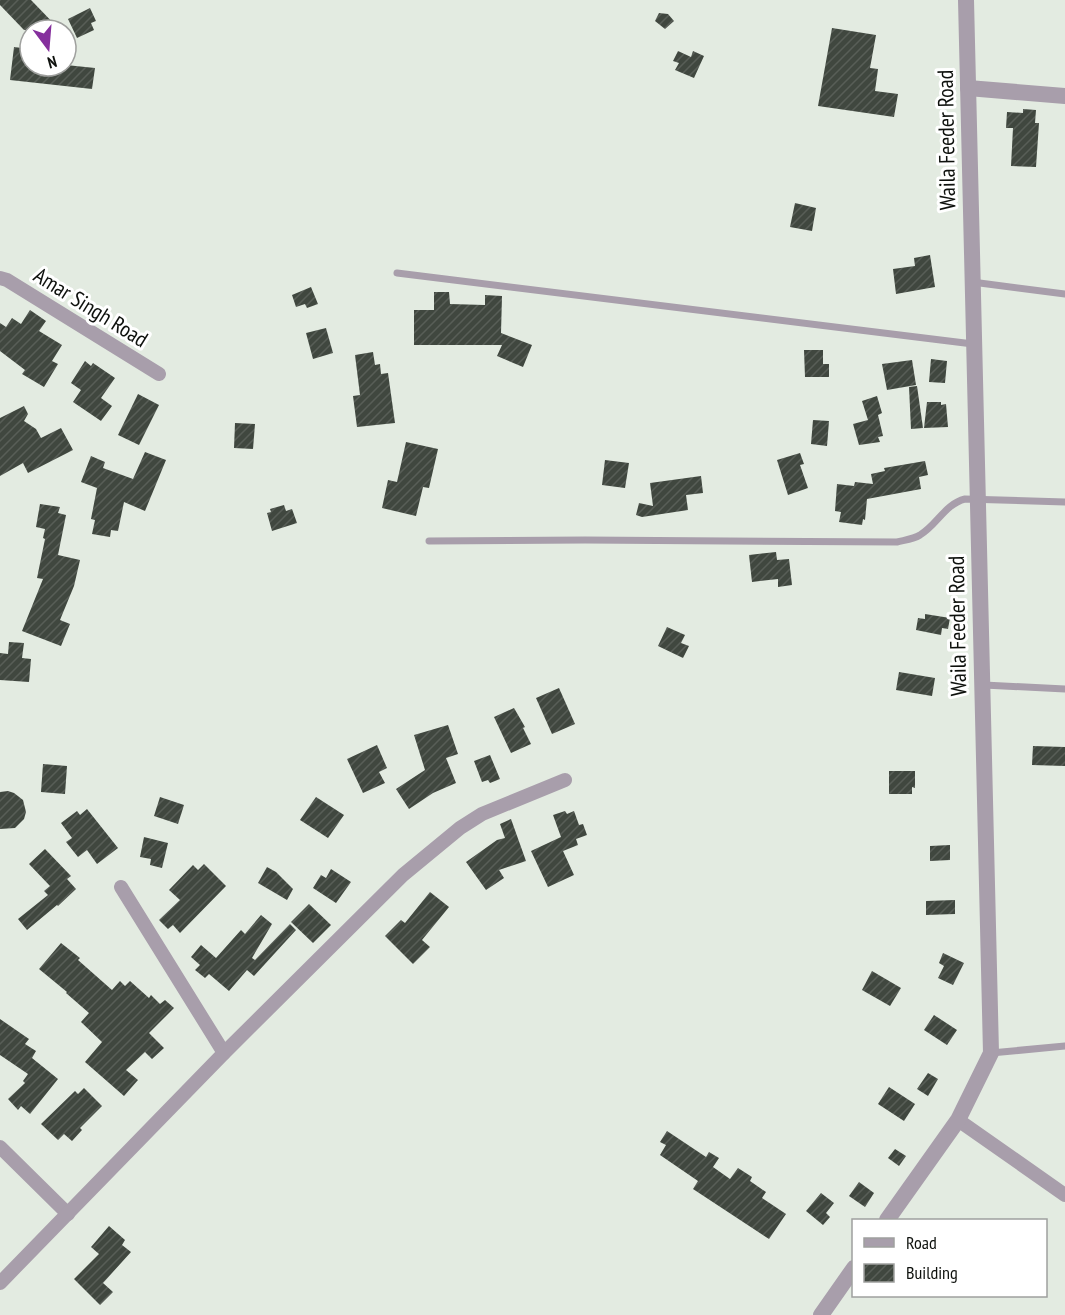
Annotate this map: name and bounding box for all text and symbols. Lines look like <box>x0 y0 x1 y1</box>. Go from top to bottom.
north arrow <box>18 18 78 78</box>
text: N <box>45 52 59 73</box>
street label: Waila Feeder Road <box>931 70 961 210</box>
street label: Amar Singh Road <box>29 261 153 353</box>
street label: Waila Feeder Road <box>942 556 972 696</box>
legend <box>852 1219 1047 1297</box>
text: Road <box>906 1231 937 1254</box>
text: Building <box>906 1261 958 1284</box>

